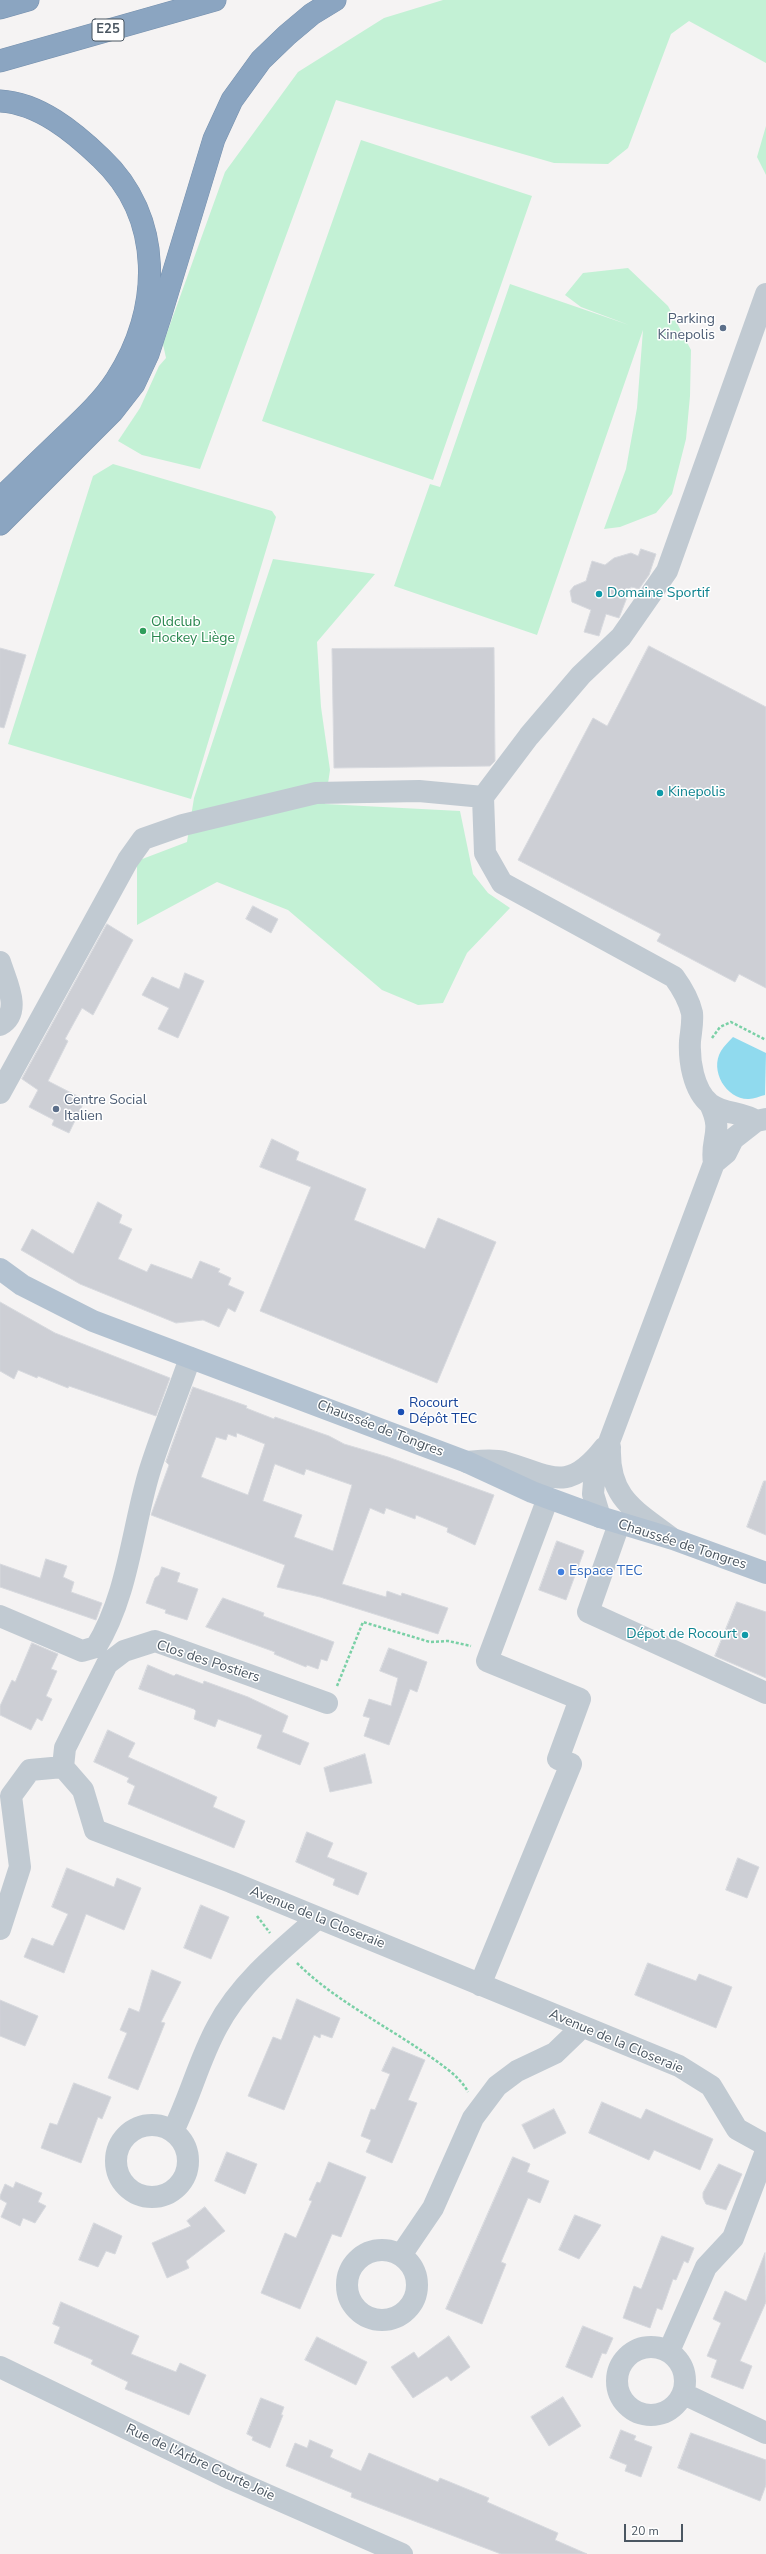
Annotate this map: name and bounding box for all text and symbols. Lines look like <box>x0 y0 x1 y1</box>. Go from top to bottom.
road number: E25 <box>92 19 124 41</box>
place label: Parking Kinepolis <box>658 312 715 344</box>
marker: Parking Kinepolis <box>718 323 728 333</box>
place label: Domaine Sportif <box>607 586 710 602</box>
marker: Domaine Sportif <box>594 589 604 599</box>
place label: Oldclub Hockey Liège <box>151 615 235 648</box>
marker: Oldclub Hockey Liège <box>138 626 148 636</box>
place label: Kinepolis <box>668 785 725 801</box>
marker: Kinepolis <box>655 788 665 798</box>
place label: Centre Social Italien <box>64 1093 147 1126</box>
marker: Centre Social Italien <box>51 1104 61 1114</box>
place label: Rocourt Dépôt TEC <box>409 1396 477 1428</box>
street label: Chaussée de Tongres <box>314 1397 446 1461</box>
marker: Rocourt Dépôt TEC <box>396 1407 406 1417</box>
street label: Chaussée de Tongres <box>616 1516 748 1574</box>
place label: Espace TEC <box>569 1564 643 1580</box>
marker: Espace TEC <box>556 1567 566 1577</box>
place label: Dépot de Rocourt <box>626 1627 737 1643</box>
marker: Dépot de Rocourt <box>740 1630 750 1640</box>
street label: Clos des Postiers <box>154 1637 262 1687</box>
street label: Avenue de la Closeraie <box>247 1883 387 1953</box>
street label: Avenue de la Closeraie <box>546 2006 686 2078</box>
street label: Rue de l'Arbre Courte Joie <box>123 2421 277 2505</box>
scale bar <box>626 2516 685 2542</box>
text: 20 m <box>631 2523 659 2539</box>

